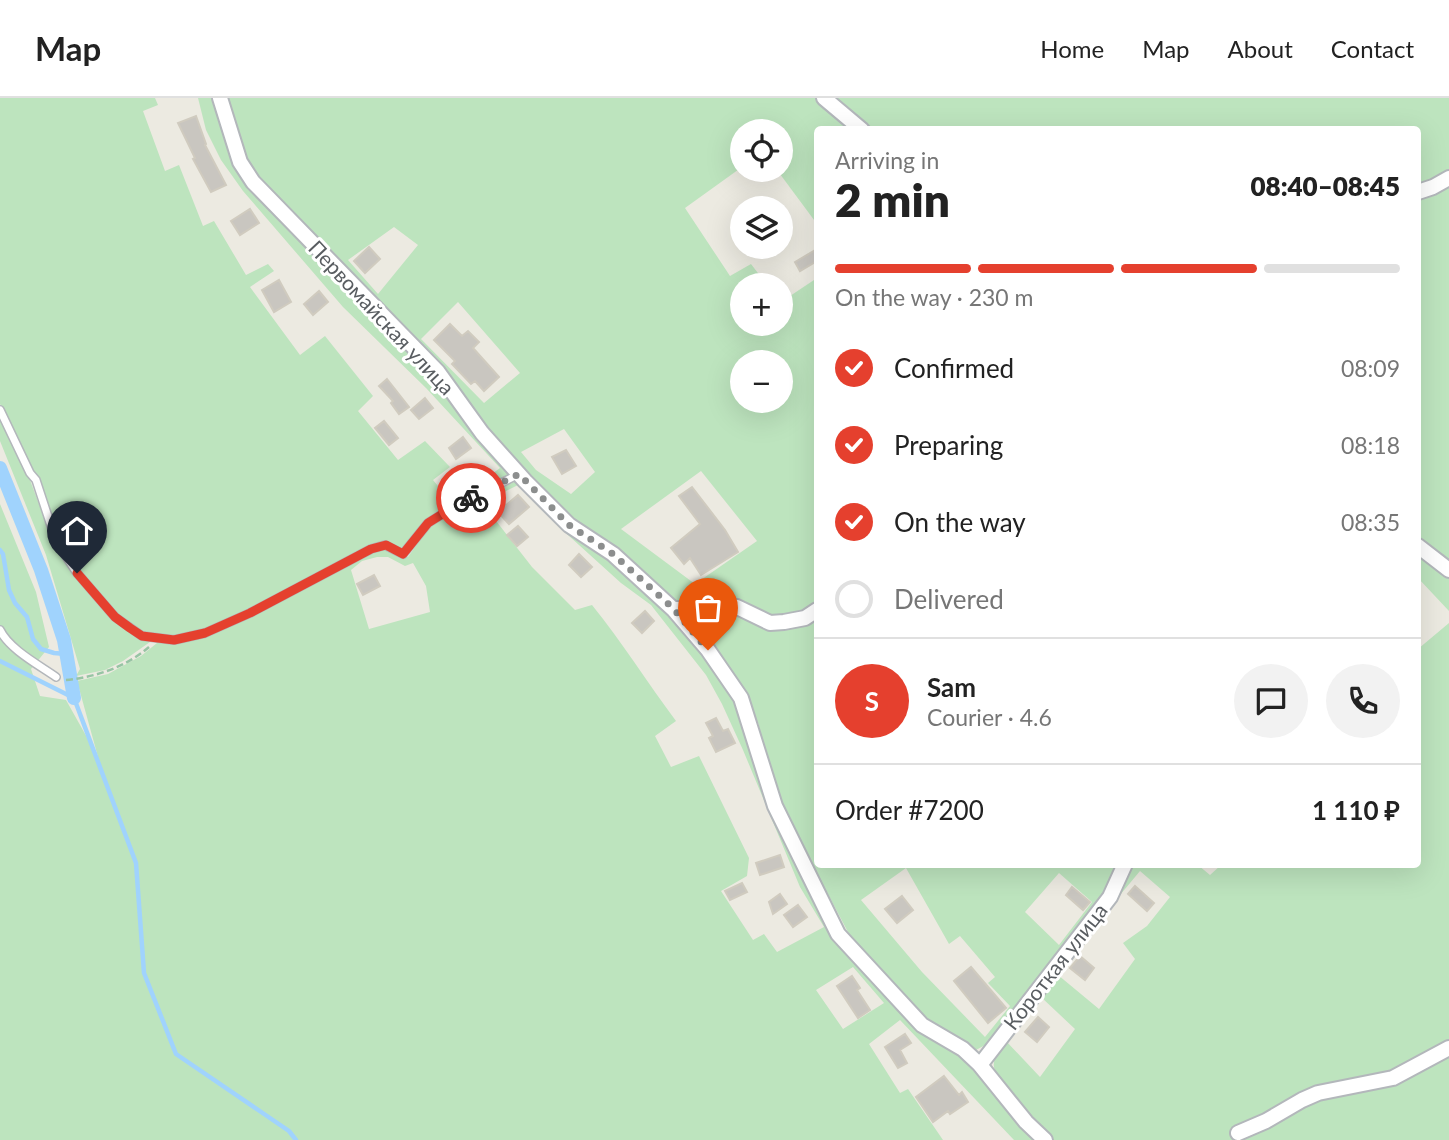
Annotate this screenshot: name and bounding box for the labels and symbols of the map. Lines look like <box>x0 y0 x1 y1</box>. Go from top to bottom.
street label: Первомайская улица <box>304 235 460 399</box>
courier <box>436 463 506 533</box>
pin <box>47 501 107 573</box>
pin <box>678 578 738 650</box>
street label: Короткая улица <box>998 898 1112 1034</box>

